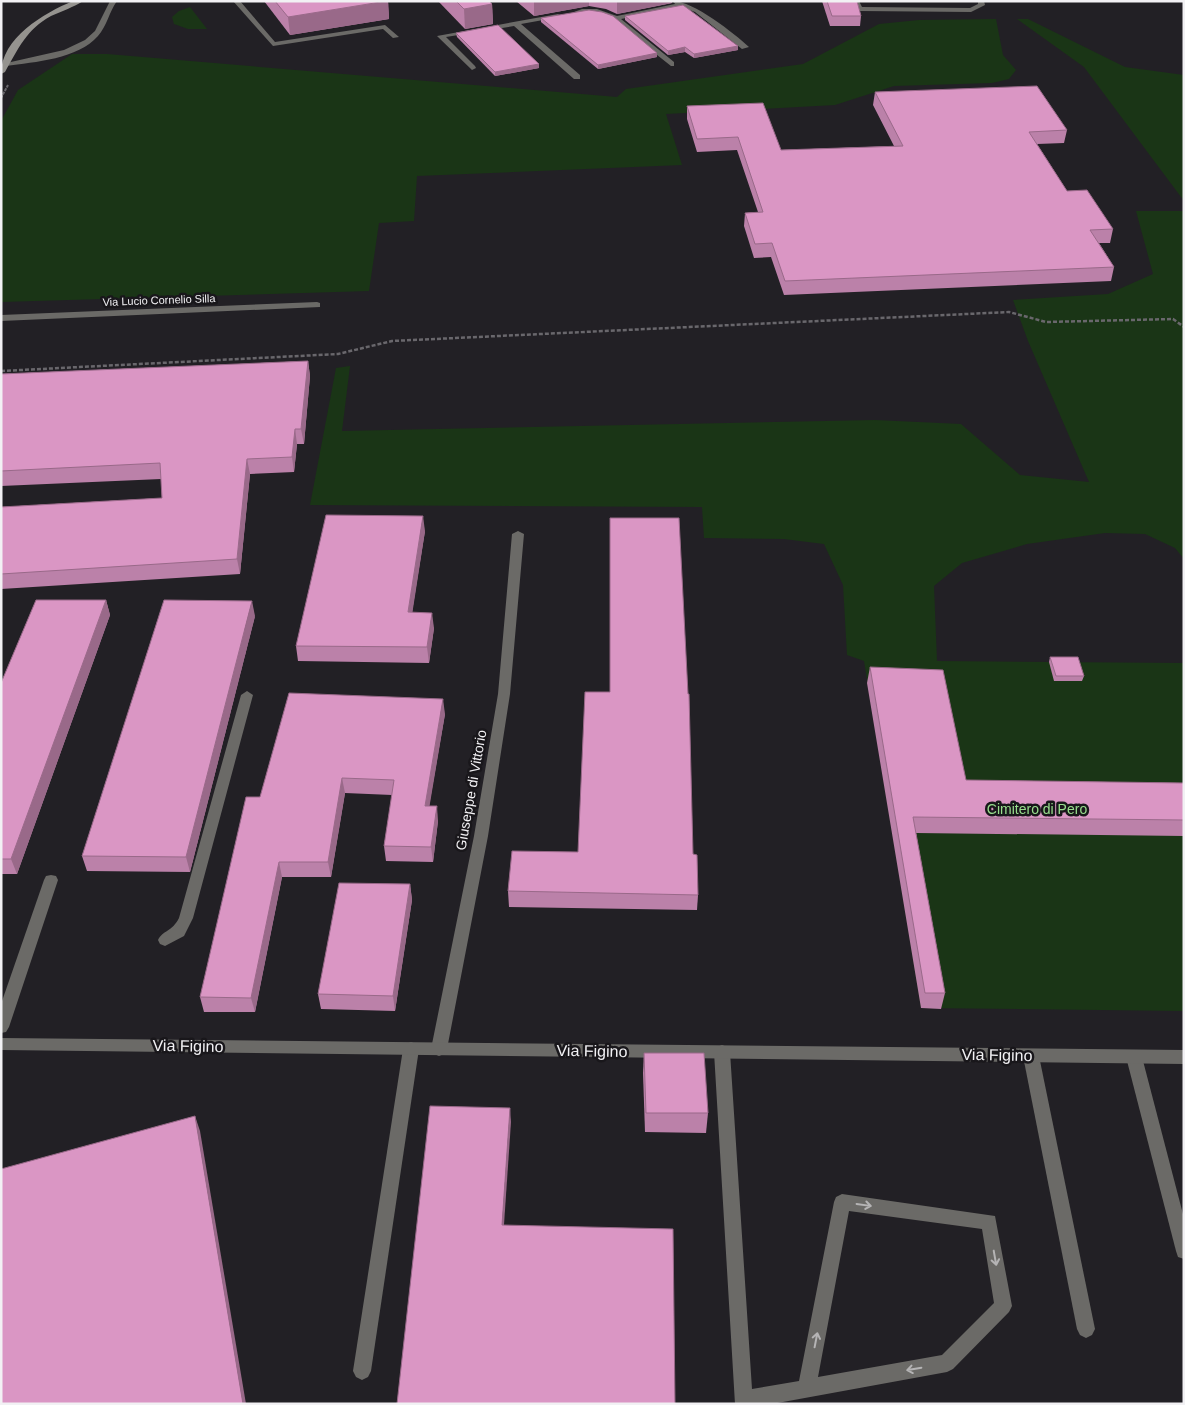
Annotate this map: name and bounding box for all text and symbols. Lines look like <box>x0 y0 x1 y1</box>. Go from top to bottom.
street label: Via Lucio Cornelio Silla <box>102 292 217 308</box>
street label: Giuseppe di Vittorio <box>453 728 490 851</box>
park label: Cimitero di Pero <box>987 801 1087 817</box>
street label: Via Figino <box>152 1037 224 1055</box>
street label: Via Figino <box>556 1042 628 1060</box>
street label: Via Figino <box>961 1046 1033 1064</box>
one-way arrow <box>856 1200 872 1210</box>
one-way arrow <box>991 1249 1001 1265</box>
one-way arrow <box>811 1332 821 1348</box>
one-way arrow <box>906 1364 922 1374</box>

